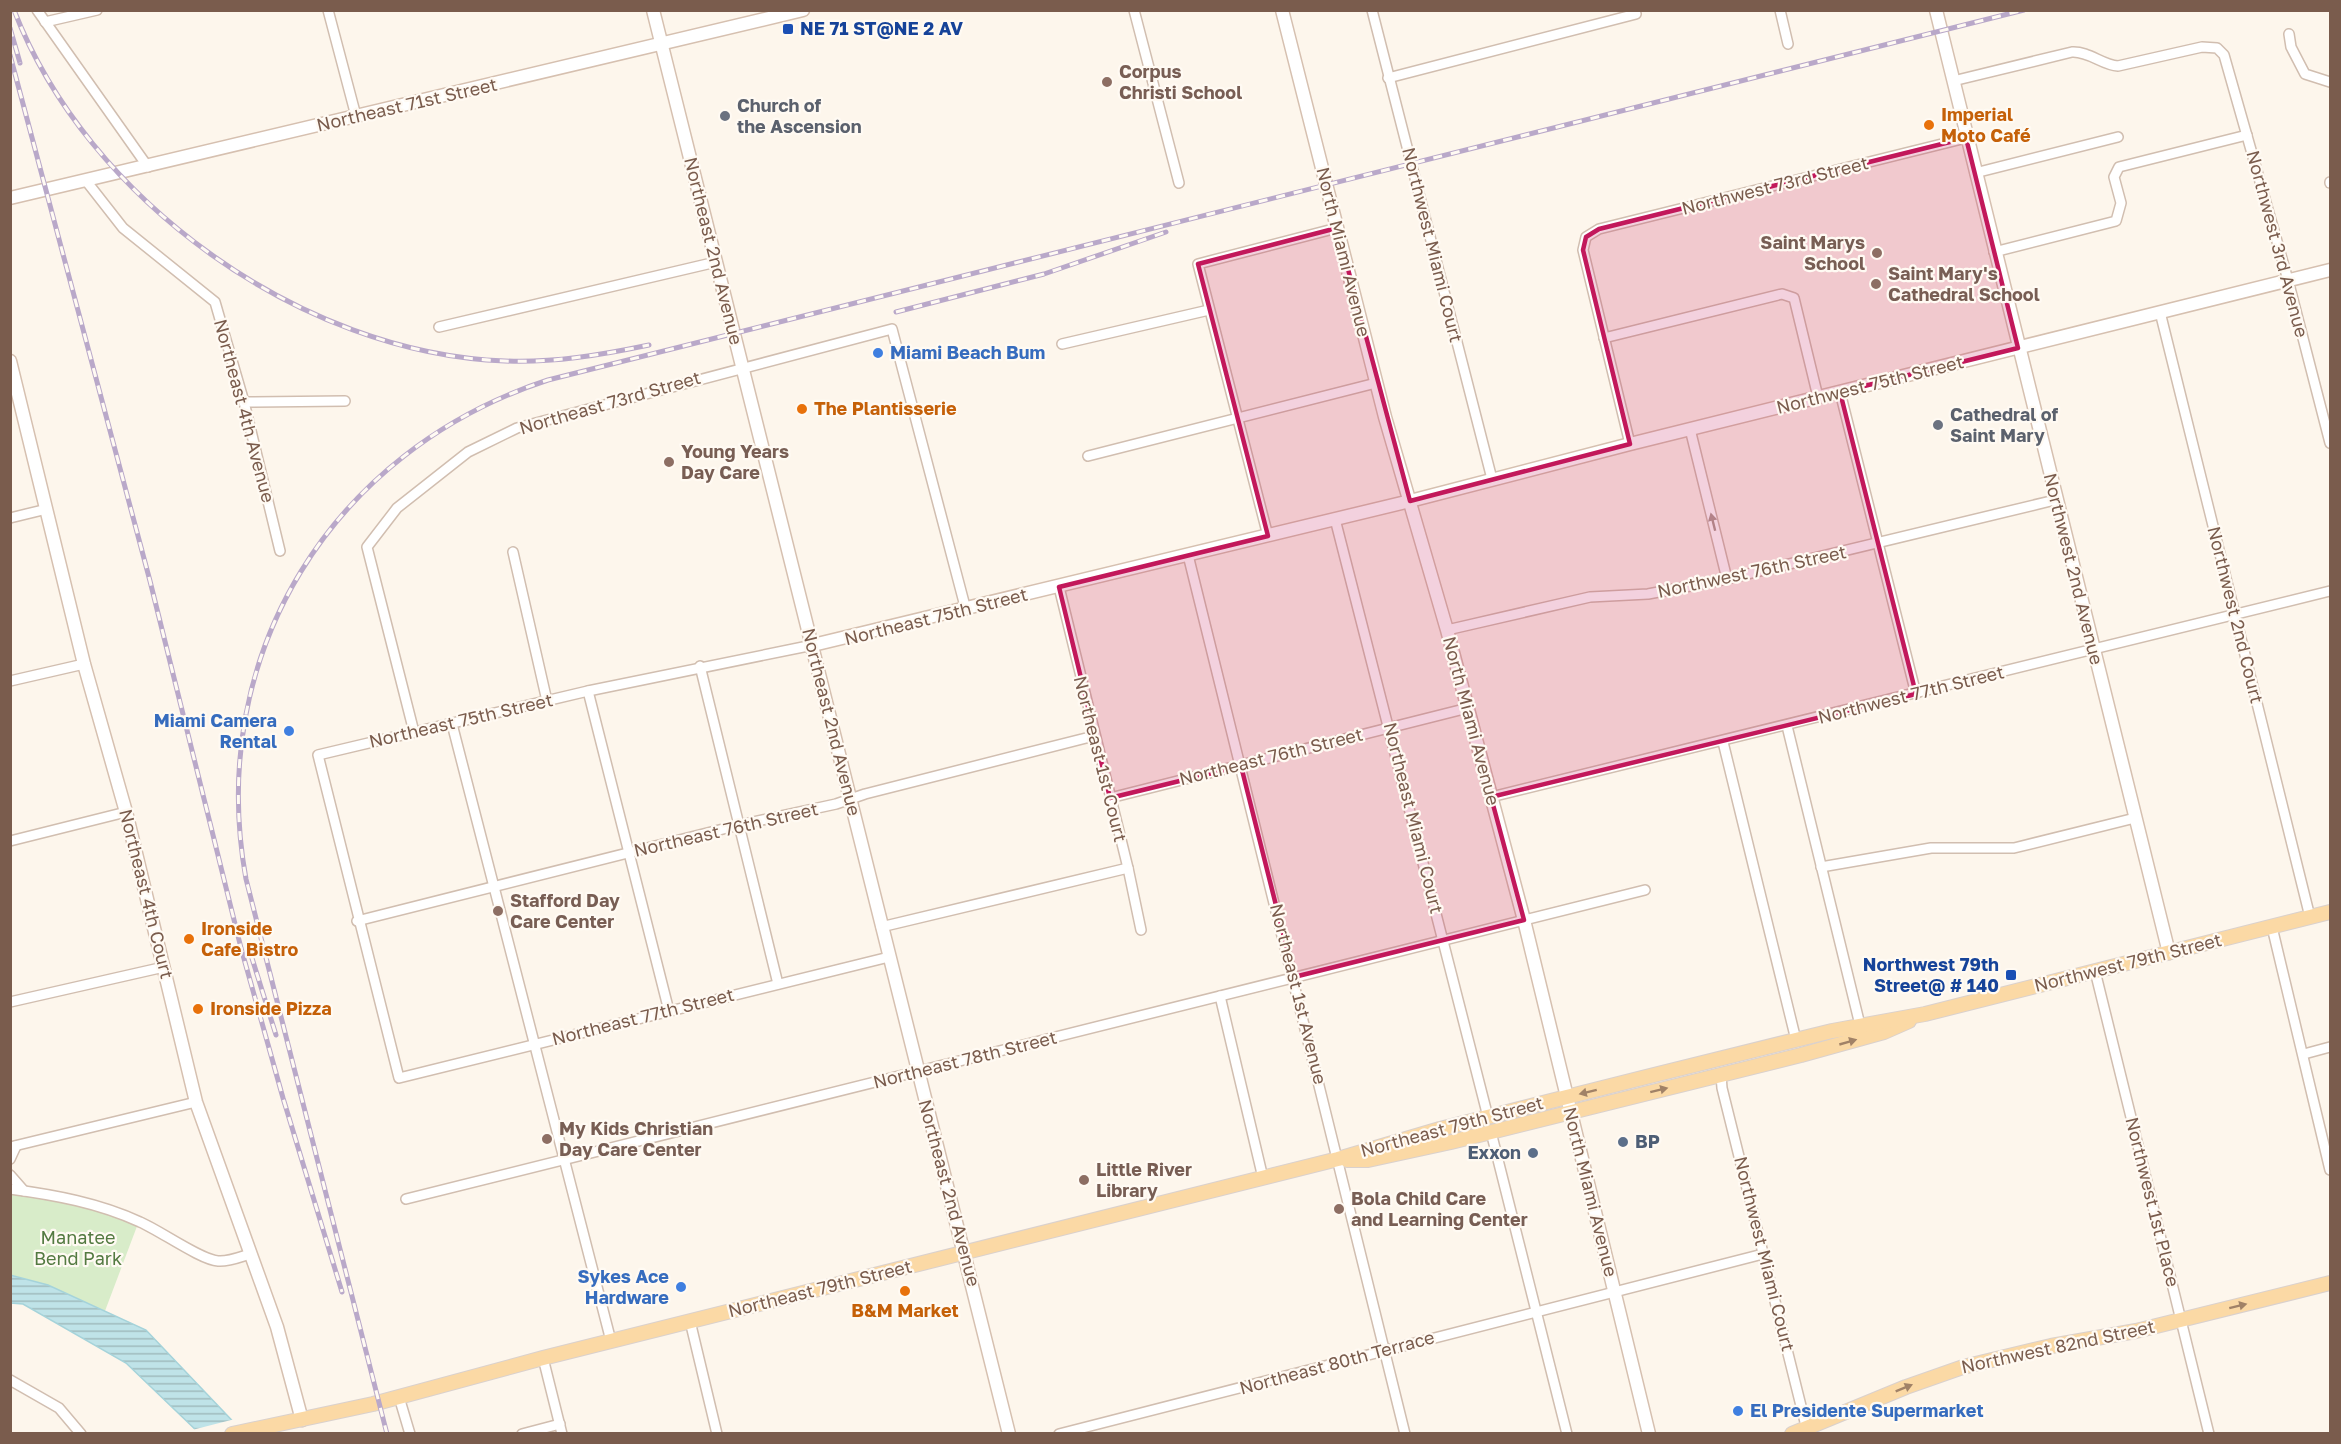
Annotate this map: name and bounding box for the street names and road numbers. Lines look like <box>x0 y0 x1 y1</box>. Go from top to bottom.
street label: Northeast 71st Street <box>314 73 499 136</box>
street label: Northwest Miami Court <box>1398 145 1468 345</box>
street label: Northwest 3rd Avenue <box>2242 148 2314 340</box>
street label: Northwest 73rd Street <box>1679 151 1870 219</box>
street label: Northeast 2nd Avenue <box>680 155 748 347</box>
street label: North Miami Avenue <box>1312 165 1376 339</box>
street label: Northeast 4th Avenue <box>210 316 280 505</box>
street label: Northwest 75th Street <box>1774 350 1966 418</box>
street label: Northeast 73rd Street <box>516 366 703 438</box>
street label: Northwest 2nd Avenue <box>2040 471 2108 667</box>
street label: Northwest 2nd Court <box>2203 524 2269 706</box>
street label: Northwest 76th Street <box>1655 540 1848 602</box>
street label: Northeast 75th Street <box>842 583 1030 649</box>
street label: Northeast 2nd Avenue <box>798 626 866 818</box>
street label: North Miami Avenue <box>1439 634 1505 808</box>
street label: Northwest 77th Street <box>1815 660 2006 728</box>
street label: Northeast 1st Court <box>1070 673 1132 844</box>
street label: Northeast 75th Street <box>367 688 555 752</box>
street label: Northeast Miami Court <box>1380 720 1448 916</box>
street label: Northeast 76th Street <box>1177 723 1365 790</box>
street label: Northeast 76th Street <box>631 797 820 861</box>
street label: Northeast 4th Court <box>115 807 179 981</box>
street label: Northeast 1st Avenue <box>1266 901 1332 1086</box>
street label: Northwest 79th Street <box>2032 928 2224 996</box>
street label: Northeast 77th Street <box>549 983 736 1049</box>
street label: Northeast 78th Street <box>871 1026 1059 1093</box>
street label: Northeast 79th Street <box>1358 1091 1546 1161</box>
street label: Northeast 2nd Avenue <box>914 1097 986 1289</box>
street label: North Miami Avenue <box>1559 1105 1623 1279</box>
street label: Northwest 1st Place <box>2121 1115 2185 1289</box>
street label: Northwest Miami Court <box>1730 1154 1800 1354</box>
street label: Northeast 79th Street <box>726 1255 914 1322</box>
street label: Northwest 82nd Street <box>1959 1315 2157 1377</box>
street label: Northeast 80th Terrace <box>1237 1325 1437 1399</box>

